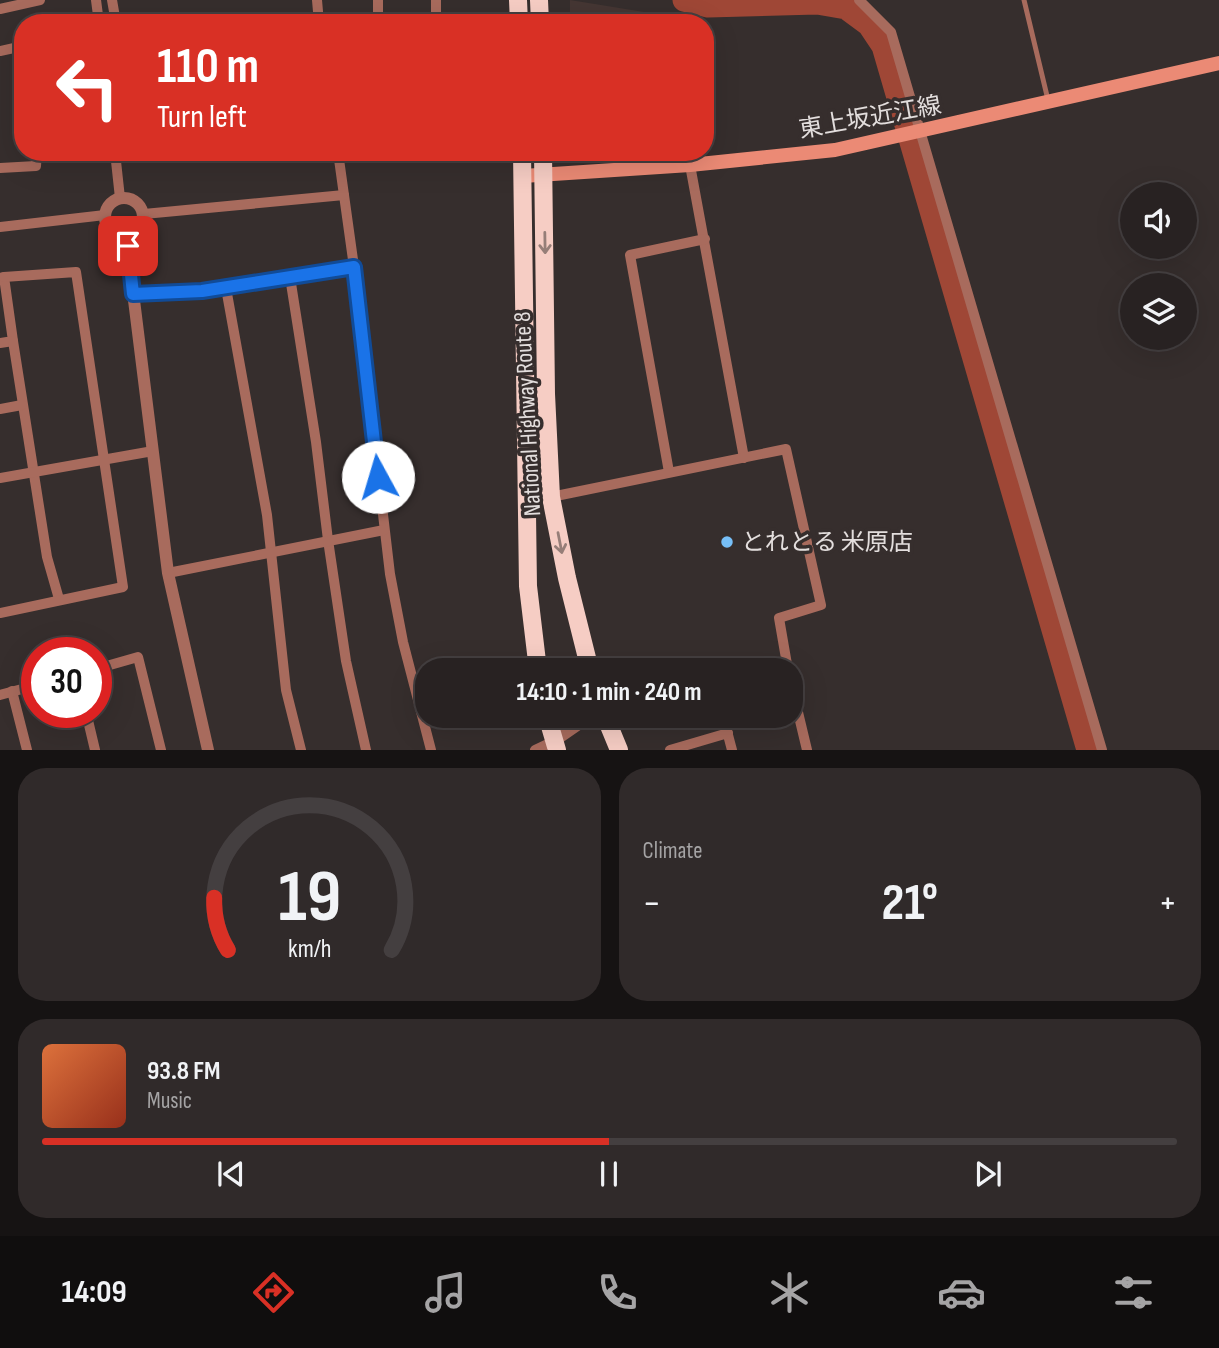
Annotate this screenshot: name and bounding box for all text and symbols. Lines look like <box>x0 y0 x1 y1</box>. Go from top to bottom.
text: 110 m <box>157 38 259 97</box>
icon: left <box>42 42 133 133</box>
street label: 東上坂近江線 <box>797 91 944 144</box>
text: Turn left <box>157 98 247 137</box>
map controls <box>1120 182 1197 350</box>
button: sound <box>1120 182 1197 259</box>
pin <box>98 216 158 276</box>
icon: arrive <box>109 227 147 265</box>
one-way arrow <box>538 231 551 254</box>
button: layers <box>1120 273 1197 350</box>
street label: National Highway Route 8 <box>508 311 547 517</box>
position arrow <box>341 440 415 514</box>
place label: とれとる 米原店 <box>741 528 913 557</box>
one-way arrow <box>554 531 567 554</box>
marker: とれとる 米原店 <box>719 534 735 550</box>
speed limit sign: 30 <box>21 637 112 728</box>
text: 14:10 · 1 min · 240 m <box>517 677 701 708</box>
text: Climate <box>643 837 702 865</box>
text: 19 <box>278 855 341 943</box>
text: 21° <box>882 872 938 935</box>
text: − <box>643 881 661 926</box>
text: + <box>1158 881 1177 926</box>
text: km/h <box>288 934 331 965</box>
text: 93.8 FM <box>147 1056 220 1087</box>
text: Music <box>147 1087 192 1115</box>
icon: previous <box>212 1155 250 1193</box>
icon: pause <box>590 1155 628 1193</box>
icon: next <box>969 1155 1007 1193</box>
icon: directions <box>249 1268 298 1317</box>
icon: music <box>421 1268 470 1317</box>
icon: phone <box>593 1268 642 1317</box>
icon: climate <box>765 1268 814 1317</box>
icon: car <box>937 1268 986 1317</box>
icon: filters <box>1109 1268 1158 1317</box>
text: 14:09 <box>61 1273 127 1312</box>

